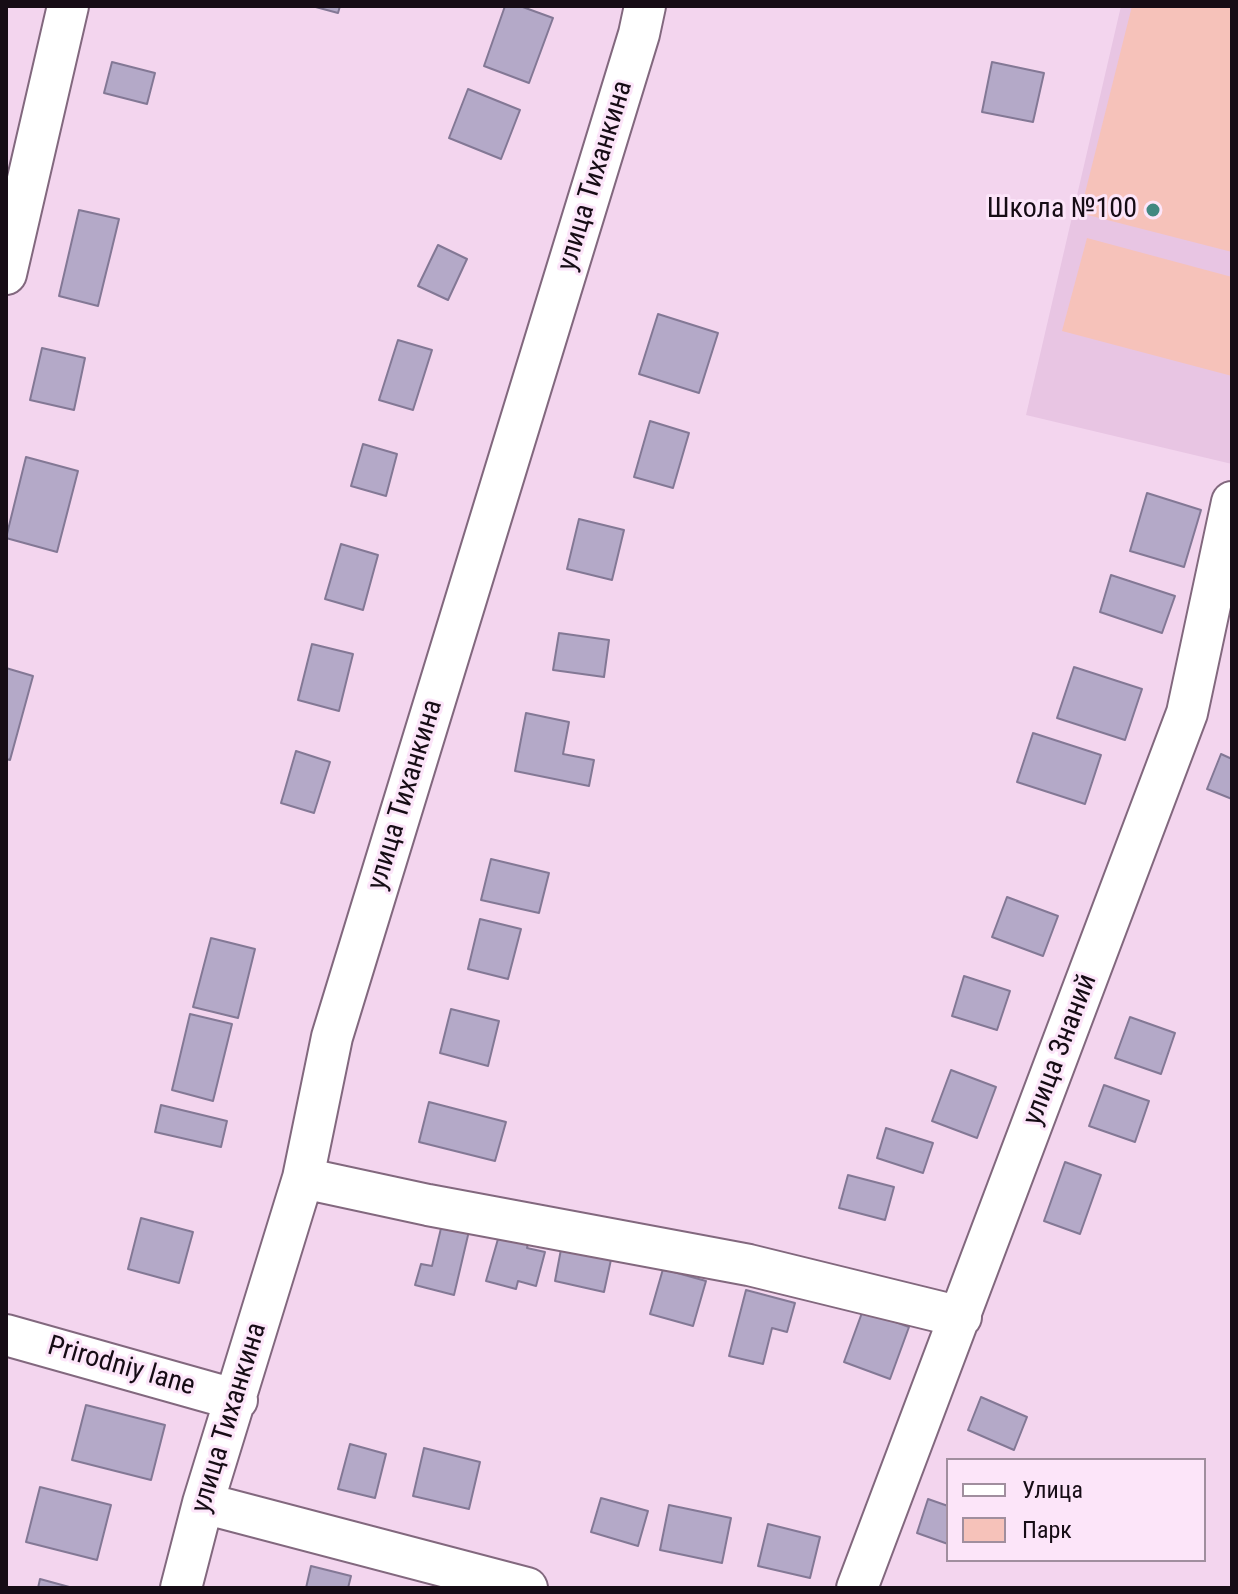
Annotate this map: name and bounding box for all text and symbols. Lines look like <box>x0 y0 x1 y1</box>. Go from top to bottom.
street label: улица Тиханкина <box>551 77 641 275</box>
place label: Школа №100 <box>987 193 1137 227</box>
marker: Школа №100 <box>1144 201 1162 219</box>
street label: улица Тиханкина <box>361 696 451 894</box>
street label: улица Знаний <box>1017 970 1105 1130</box>
street label: улица Тиханкина <box>185 1319 275 1517</box>
street label: Prirodniy lane <box>44 1330 198 1404</box>
legend <box>946 1458 1206 1562</box>
text: Улица <box>1022 1476 1083 1504</box>
text: Парк <box>1022 1516 1072 1544</box>

